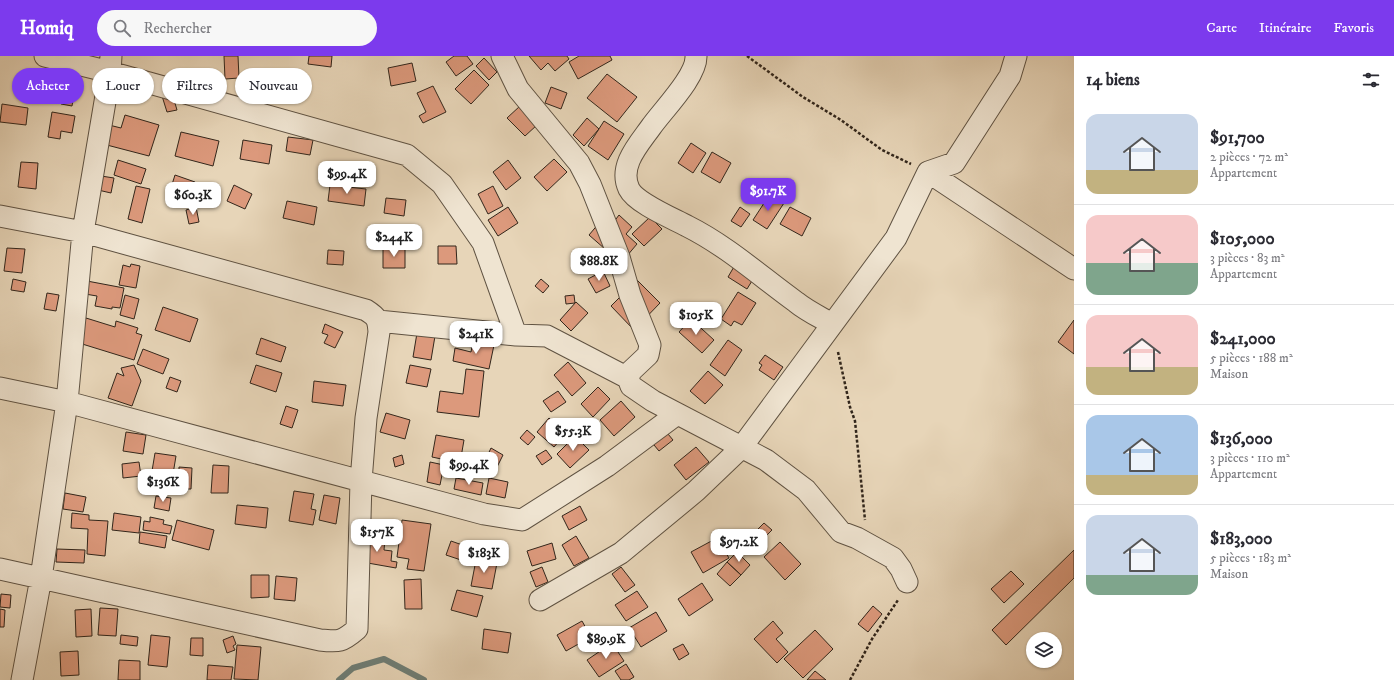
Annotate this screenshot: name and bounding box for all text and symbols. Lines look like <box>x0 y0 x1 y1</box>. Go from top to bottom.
search box <box>97 10 377 46</box>
text: Homiq <box>20 17 73 40</box>
icon: search <box>111 17 133 39</box>
text: Rechercher <box>143 19 212 38</box>
text: Carte <box>1206 19 1237 37</box>
text: Itinéraire <box>1259 19 1312 37</box>
text: Favoris <box>1334 19 1374 37</box>
chip: Acheter <box>12 68 84 104</box>
chip: Louer <box>92 68 154 104</box>
chip: Filtres <box>162 68 227 104</box>
chip: Nouveau <box>235 68 312 104</box>
text: 14 biens <box>1086 69 1140 91</box>
icon: filters <box>1360 69 1382 91</box>
text: $91,700 <box>1210 127 1265 149</box>
icon: home <box>1118 130 1166 178</box>
text: 2 pièces · 72 m² <box>1210 149 1288 165</box>
pin: $99.4K <box>314 161 380 195</box>
text: Appartement <box>1210 165 1277 181</box>
text: $99.4K <box>327 166 367 182</box>
pin: $91.7K <box>735 178 801 212</box>
pin: $60.3K <box>160 182 226 216</box>
text: $91.7K <box>750 183 786 199</box>
text: $60.3K <box>174 187 212 203</box>
pin: $244K <box>366 224 422 258</box>
text: $105,000 <box>1210 228 1275 250</box>
text: $244K <box>375 229 413 245</box>
icon: home <box>1118 231 1166 279</box>
pin: $88.8K <box>566 248 632 282</box>
text: 3 pièces · 83 m² <box>1210 250 1285 266</box>
text: $88.8K <box>580 253 618 269</box>
text: Appartement <box>1210 266 1277 282</box>
pin: $105K <box>668 302 724 336</box>
text: $105K <box>679 307 713 323</box>
pin: $241K <box>448 321 504 355</box>
text: $241K <box>459 326 493 342</box>
text: $241,000 <box>1210 328 1276 350</box>
icon: home <box>1118 331 1166 379</box>
text: 5 pièces · 188 m² <box>1210 350 1293 366</box>
text: Maison <box>1210 366 1248 382</box>
pin: $55.3K <box>540 418 606 452</box>
text: $55.3K <box>555 423 591 439</box>
text: $136,000 <box>1210 428 1273 450</box>
icon: home <box>1118 431 1166 479</box>
text: 3 pièces · 110 m² <box>1210 450 1290 466</box>
pin: $99.4K <box>436 452 502 486</box>
text: $99.4K <box>449 457 489 473</box>
text: Appartement <box>1210 466 1277 482</box>
pin: $136K <box>135 469 191 503</box>
text: $136K <box>147 474 179 490</box>
pin: $157K <box>349 519 405 553</box>
text: $157K <box>360 524 394 540</box>
text: $183,000 <box>1210 528 1272 550</box>
pin: $97.2K <box>706 529 772 563</box>
icon: home <box>1118 531 1166 579</box>
text: $97.2K <box>720 534 758 550</box>
pin: $183K <box>456 540 512 574</box>
text: $183K <box>468 545 500 561</box>
text: 5 pièces · 183 m² <box>1210 550 1291 566</box>
text: Maison <box>1210 566 1248 582</box>
pin: $89.9K <box>573 626 639 660</box>
text: $89.9K <box>587 631 625 647</box>
map controls <box>1026 632 1062 668</box>
button: layers <box>1026 632 1062 668</box>

